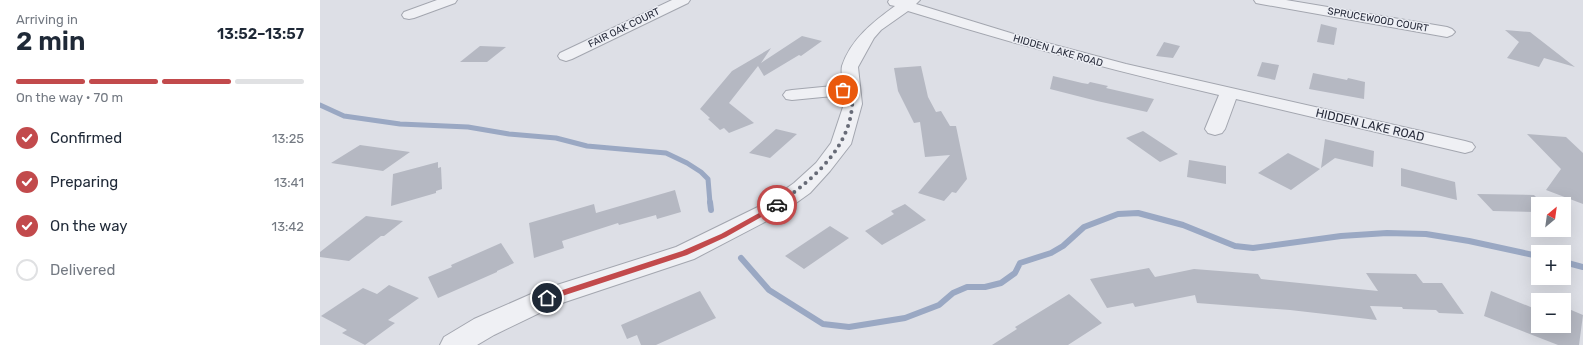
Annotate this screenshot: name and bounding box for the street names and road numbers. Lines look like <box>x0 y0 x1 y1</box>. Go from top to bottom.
street label: FAIR OAK COURT <box>586 5 662 51</box>
street label: SPRUCEWOOD COURT <box>1327 5 1430 35</box>
street label: HIDDEN LAKE ROAD <box>1012 32 1104 70</box>
street label: HIDDEN LAKE ROAD <box>1314 106 1426 144</box>

